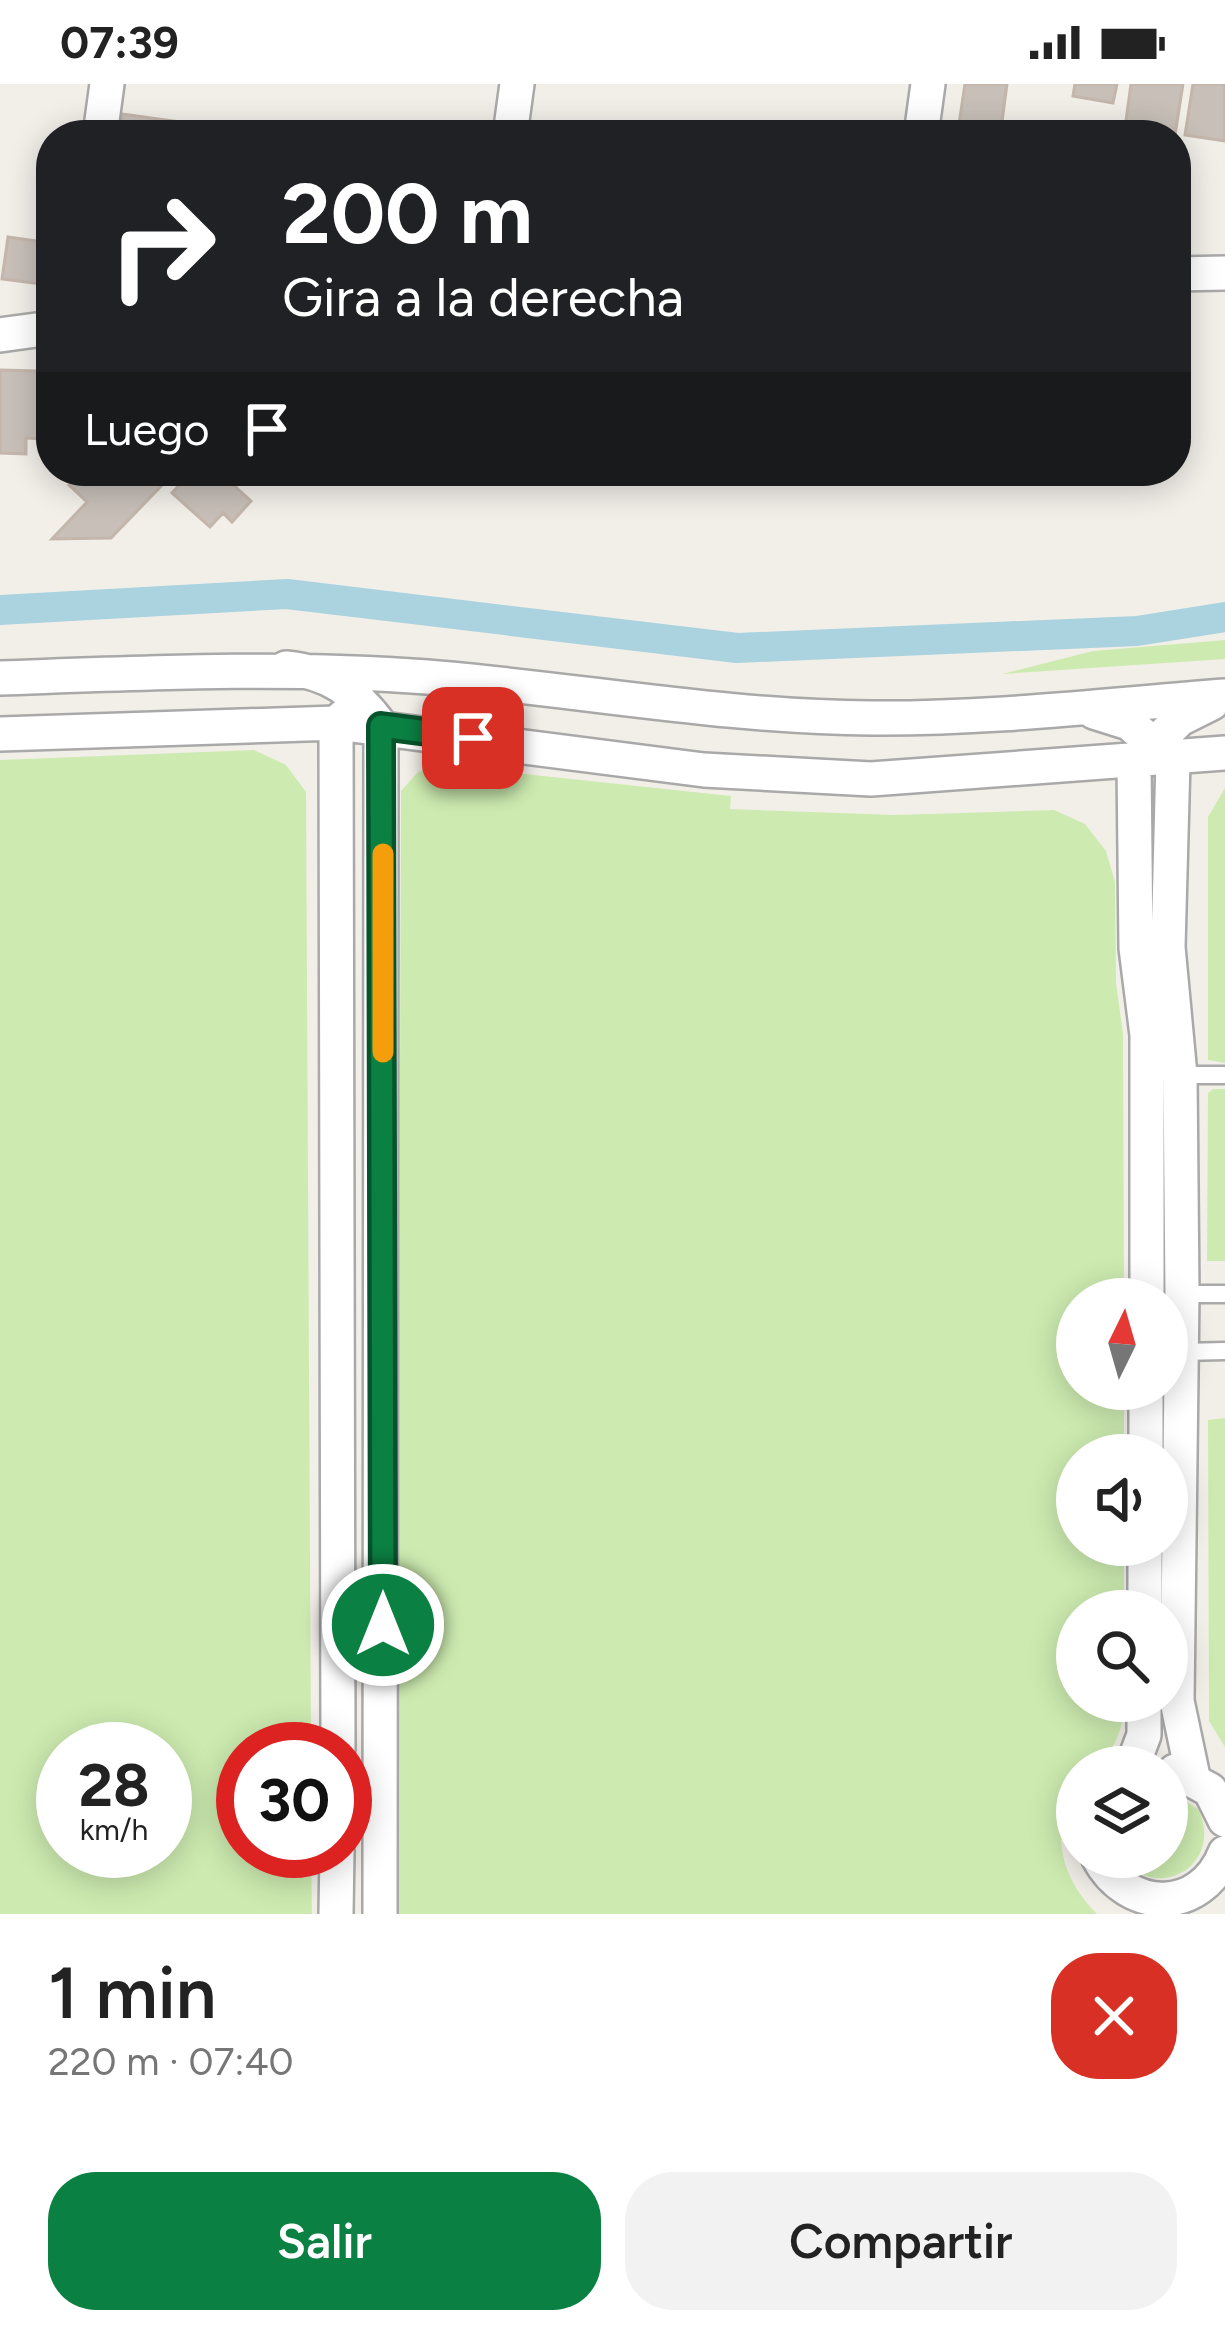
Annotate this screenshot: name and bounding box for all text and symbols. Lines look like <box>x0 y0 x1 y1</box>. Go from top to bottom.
text: 07:39 <box>60 15 179 69</box>
text: 200 m <box>282 163 533 264</box>
icon: right <box>84 168 240 324</box>
text: Gira a la derecha <box>282 265 684 330</box>
icon: arrive <box>234 396 300 462</box>
text: Luego <box>84 402 210 456</box>
pin <box>422 687 524 789</box>
icon: arrive <box>440 705 506 771</box>
north arrow <box>1056 1278 1188 1410</box>
map controls <box>1056 1278 1188 1878</box>
button: sound <box>1056 1434 1188 1566</box>
position arrow <box>320 1562 446 1688</box>
button: search <box>1056 1590 1188 1722</box>
speed limit sign: 30 <box>216 1722 372 1878</box>
button: layers <box>1056 1746 1188 1878</box>
text: 28 <box>78 1749 150 1821</box>
text: km/h <box>80 1811 148 1848</box>
text: 1 min <box>48 1950 216 2036</box>
button: close <box>1051 1953 1177 2079</box>
text: 220 m · 07:40 <box>48 2038 294 2085</box>
button: Salir <box>48 2172 601 2310</box>
button: Compartir <box>625 2172 1177 2310</box>

